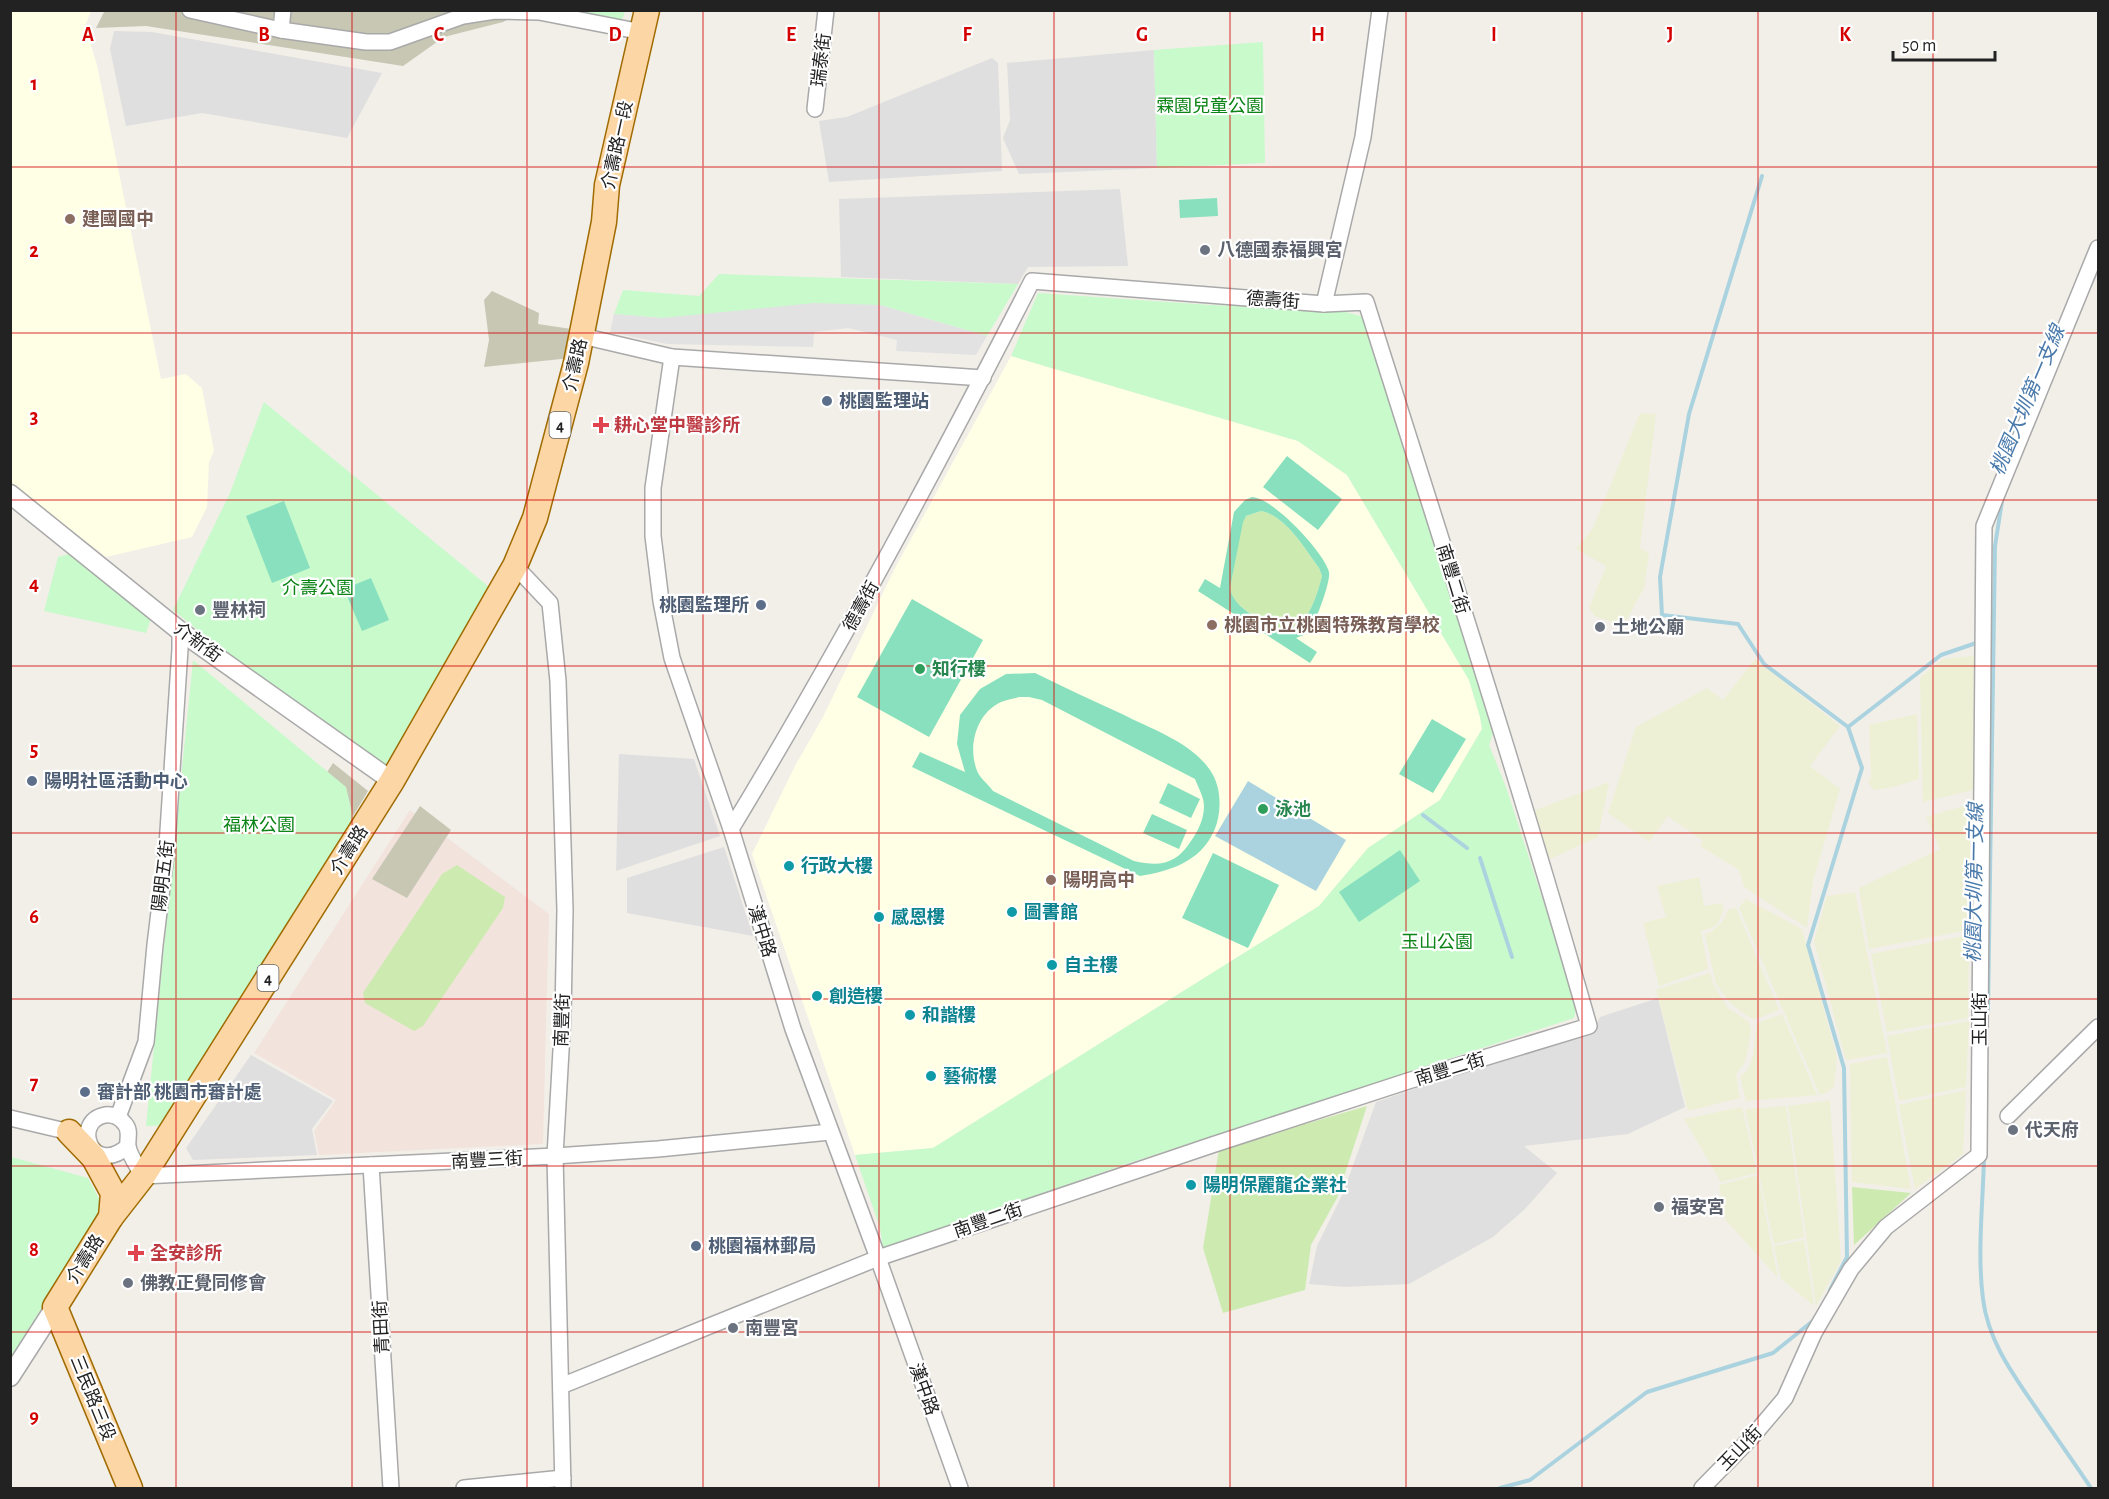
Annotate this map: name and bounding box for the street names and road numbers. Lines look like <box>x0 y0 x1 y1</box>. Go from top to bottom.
street label: 瑞泰街 <box>808 32 834 88</box>
street label: 介壽路一段 <box>598 99 636 191</box>
street label: 德壽街 <box>1245 288 1301 312</box>
street label: 介壽路 <box>559 336 591 394</box>
road number: 4 <box>550 412 570 438</box>
street label: 南豐二街 <box>1433 542 1473 616</box>
street label: 德壽街 <box>839 578 883 634</box>
street label: 介新街 <box>170 618 226 666</box>
street label: 介壽路 <box>326 822 372 878</box>
street label: 陽明五街 <box>149 839 177 913</box>
street label: 漢中路 <box>745 902 779 960</box>
road number: 4 <box>258 965 278 991</box>
street label: 玉山街 <box>1970 992 1990 1046</box>
street label: 南豐街 <box>551 993 573 1047</box>
street label: 南豐二街 <box>1413 1049 1487 1089</box>
street label: 南豐三街 <box>451 1148 523 1172</box>
street label: 南豐二街 <box>951 1199 1025 1241</box>
street label: 介壽路 <box>62 1231 108 1287</box>
street label: 青田街 <box>370 1300 392 1354</box>
street label: 三民路三段 <box>67 1353 119 1443</box>
street label: 漢中路 <box>905 1360 943 1418</box>
street label: 玉山街 <box>1714 1422 1766 1474</box>

